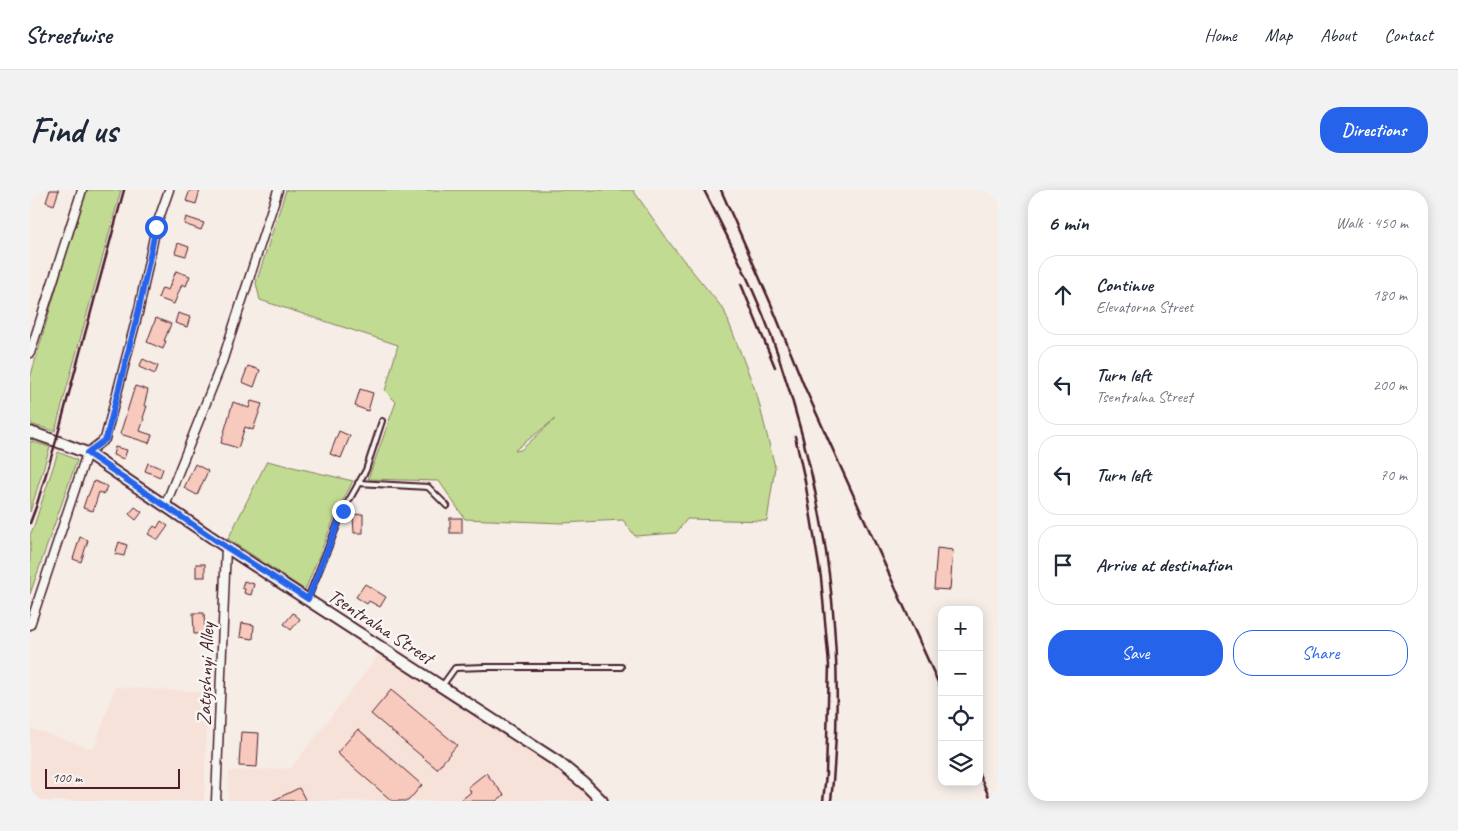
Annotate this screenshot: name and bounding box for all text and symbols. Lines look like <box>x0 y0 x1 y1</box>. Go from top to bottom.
text: Streetwise <box>25 20 111 50</box>
text: Home <box>1204 24 1237 46</box>
text: Map <box>1265 24 1292 46</box>
text: About <box>1320 24 1356 46</box>
text: Contact <box>1384 24 1433 46</box>
button: Directions <box>1320 107 1428 153</box>
text: Find us <box>30 108 117 153</box>
text: 6 min <box>1048 210 1089 236</box>
text: Walk · 450 m <box>1336 213 1408 233</box>
route start <box>145 216 168 239</box>
text: Continue <box>1096 273 1153 297</box>
icon: ahead <box>1049 281 1077 309</box>
text: 180 m <box>1373 285 1407 305</box>
text: Elevatorna Street <box>1096 297 1193 317</box>
text: Turn left <box>1096 363 1151 387</box>
icon: left <box>1049 371 1077 399</box>
text: 200 m <box>1373 375 1407 395</box>
text: Tsentralna Street <box>1096 387 1193 407</box>
icon: left <box>1049 461 1077 489</box>
text: Turn left <box>1096 463 1151 487</box>
text: 70 m <box>1380 465 1407 485</box>
route end <box>332 500 355 523</box>
icon: arrive <box>1049 551 1077 579</box>
text: Arrive at destination <box>1096 553 1232 577</box>
street label: Tsentralna Street <box>323 583 441 672</box>
map controls <box>938 606 983 786</box>
button: + <box>938 606 983 651</box>
street label: Zatyshnyi Alley <box>191 620 220 726</box>
button: Save <box>1048 630 1223 676</box>
button: Share <box>1233 630 1408 676</box>
button: − <box>938 651 983 696</box>
button: locate <box>938 696 983 741</box>
button: layers <box>938 741 983 786</box>
scale bar <box>45 766 180 789</box>
text: 100 m <box>52 769 82 786</box>

